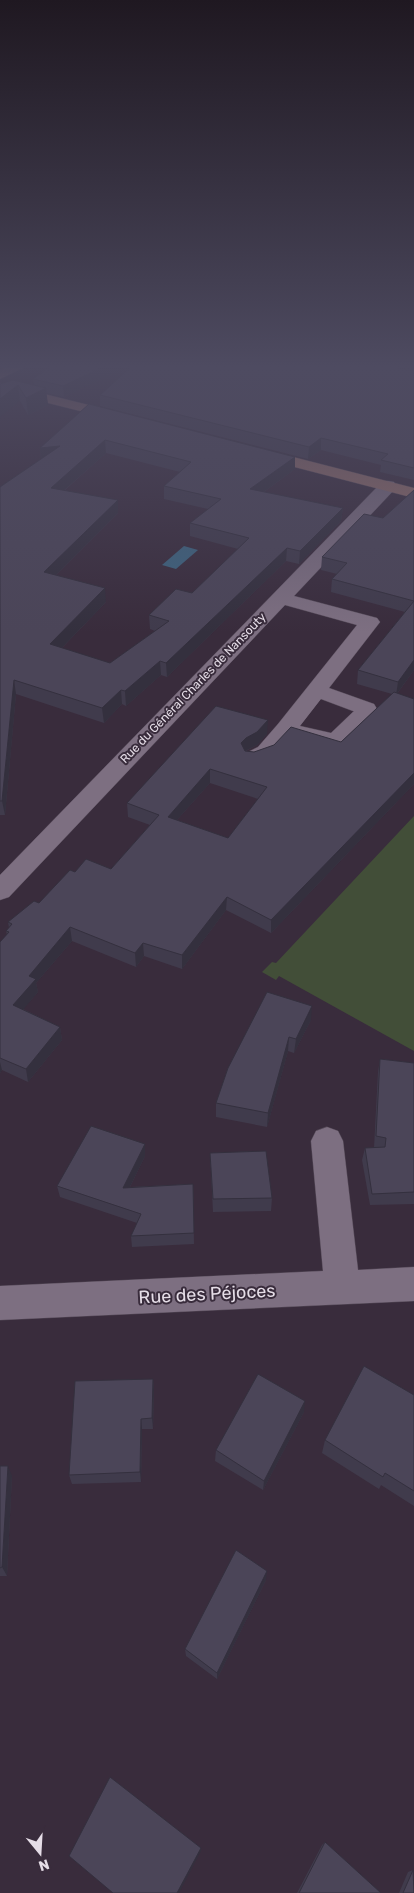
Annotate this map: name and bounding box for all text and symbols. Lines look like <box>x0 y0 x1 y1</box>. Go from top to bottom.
street label: Rue du Général Charles de Nansouty <box>117 610 269 766</box>
street label: Rue des Péjoces <box>138 1279 276 1309</box>
north arrow <box>15 1828 65 1878</box>
text: N <box>36 1855 51 1875</box>

